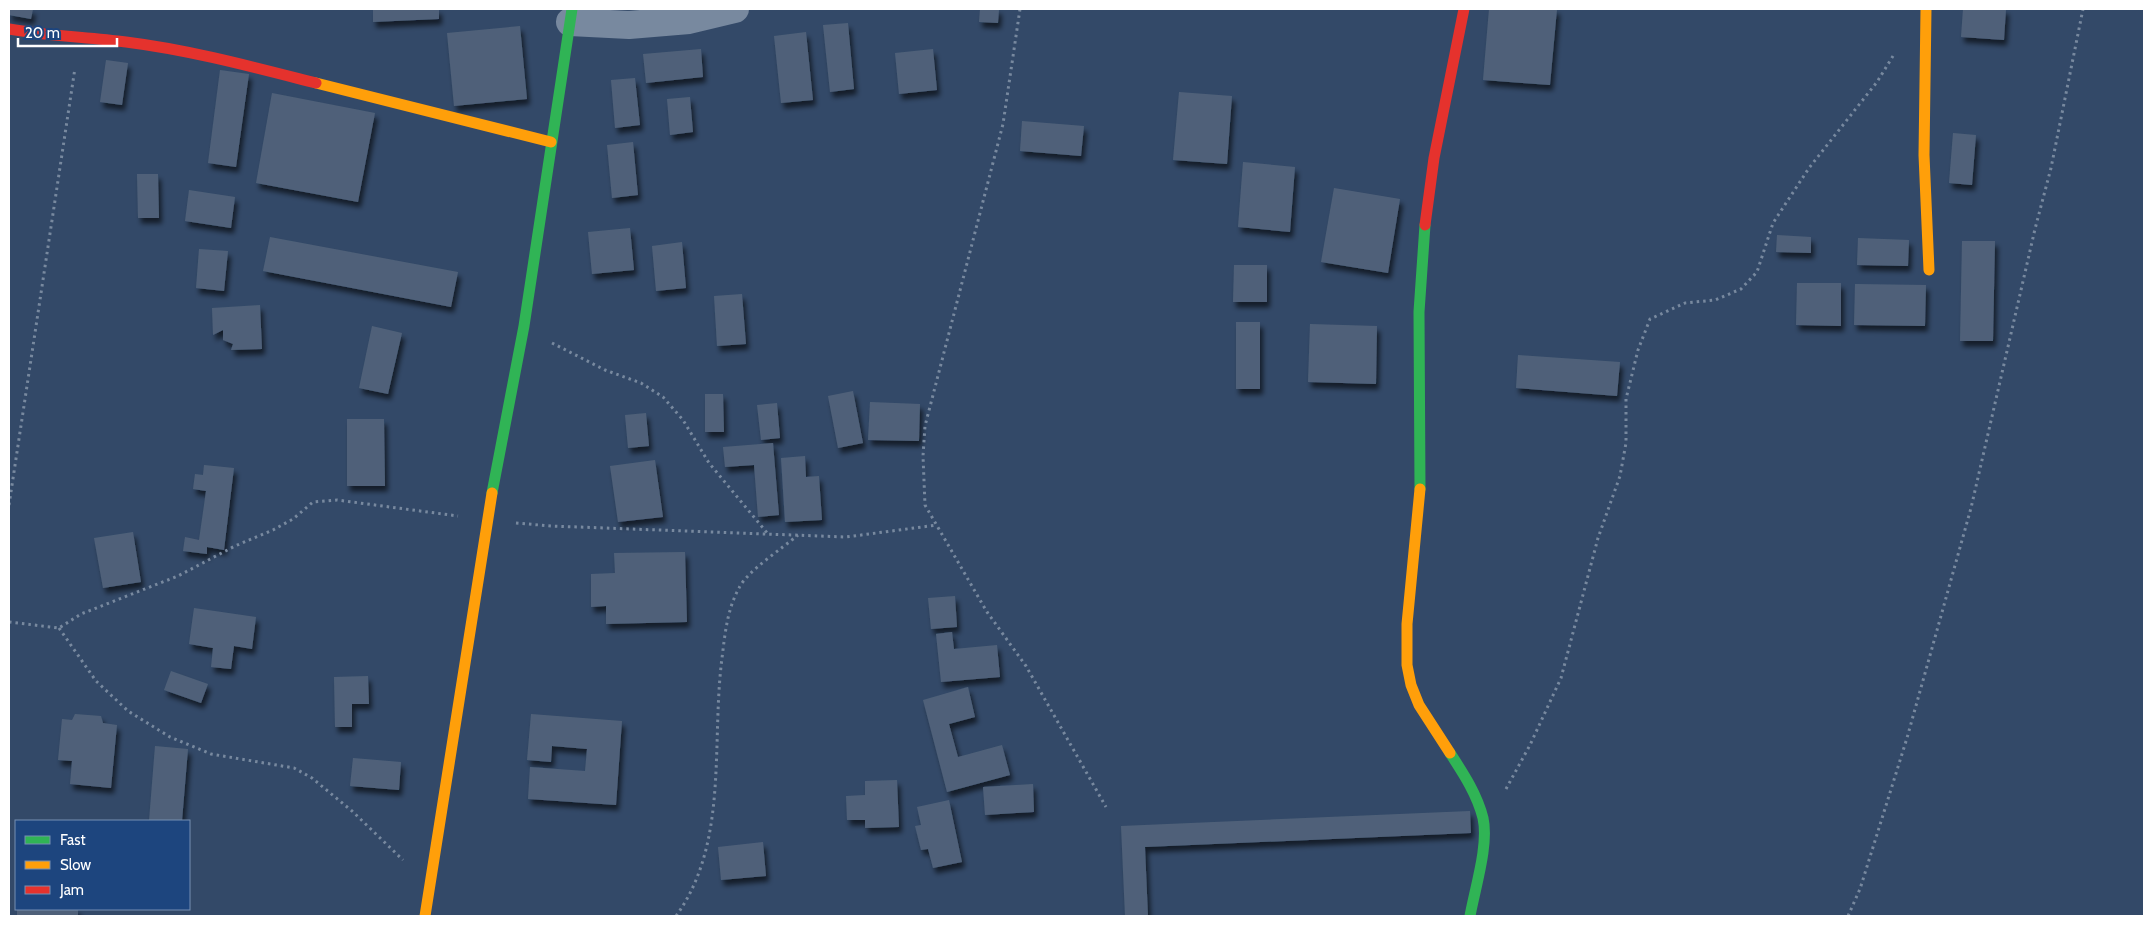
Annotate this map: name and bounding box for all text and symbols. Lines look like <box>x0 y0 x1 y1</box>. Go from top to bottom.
scale bar <box>18 15 116 47</box>
text: 20 m <box>25 24 60 42</box>
legend <box>15 820 190 910</box>
text: Fast <box>60 831 85 849</box>
text: Slow <box>60 856 91 874</box>
text: Jam <box>59 881 84 899</box>

